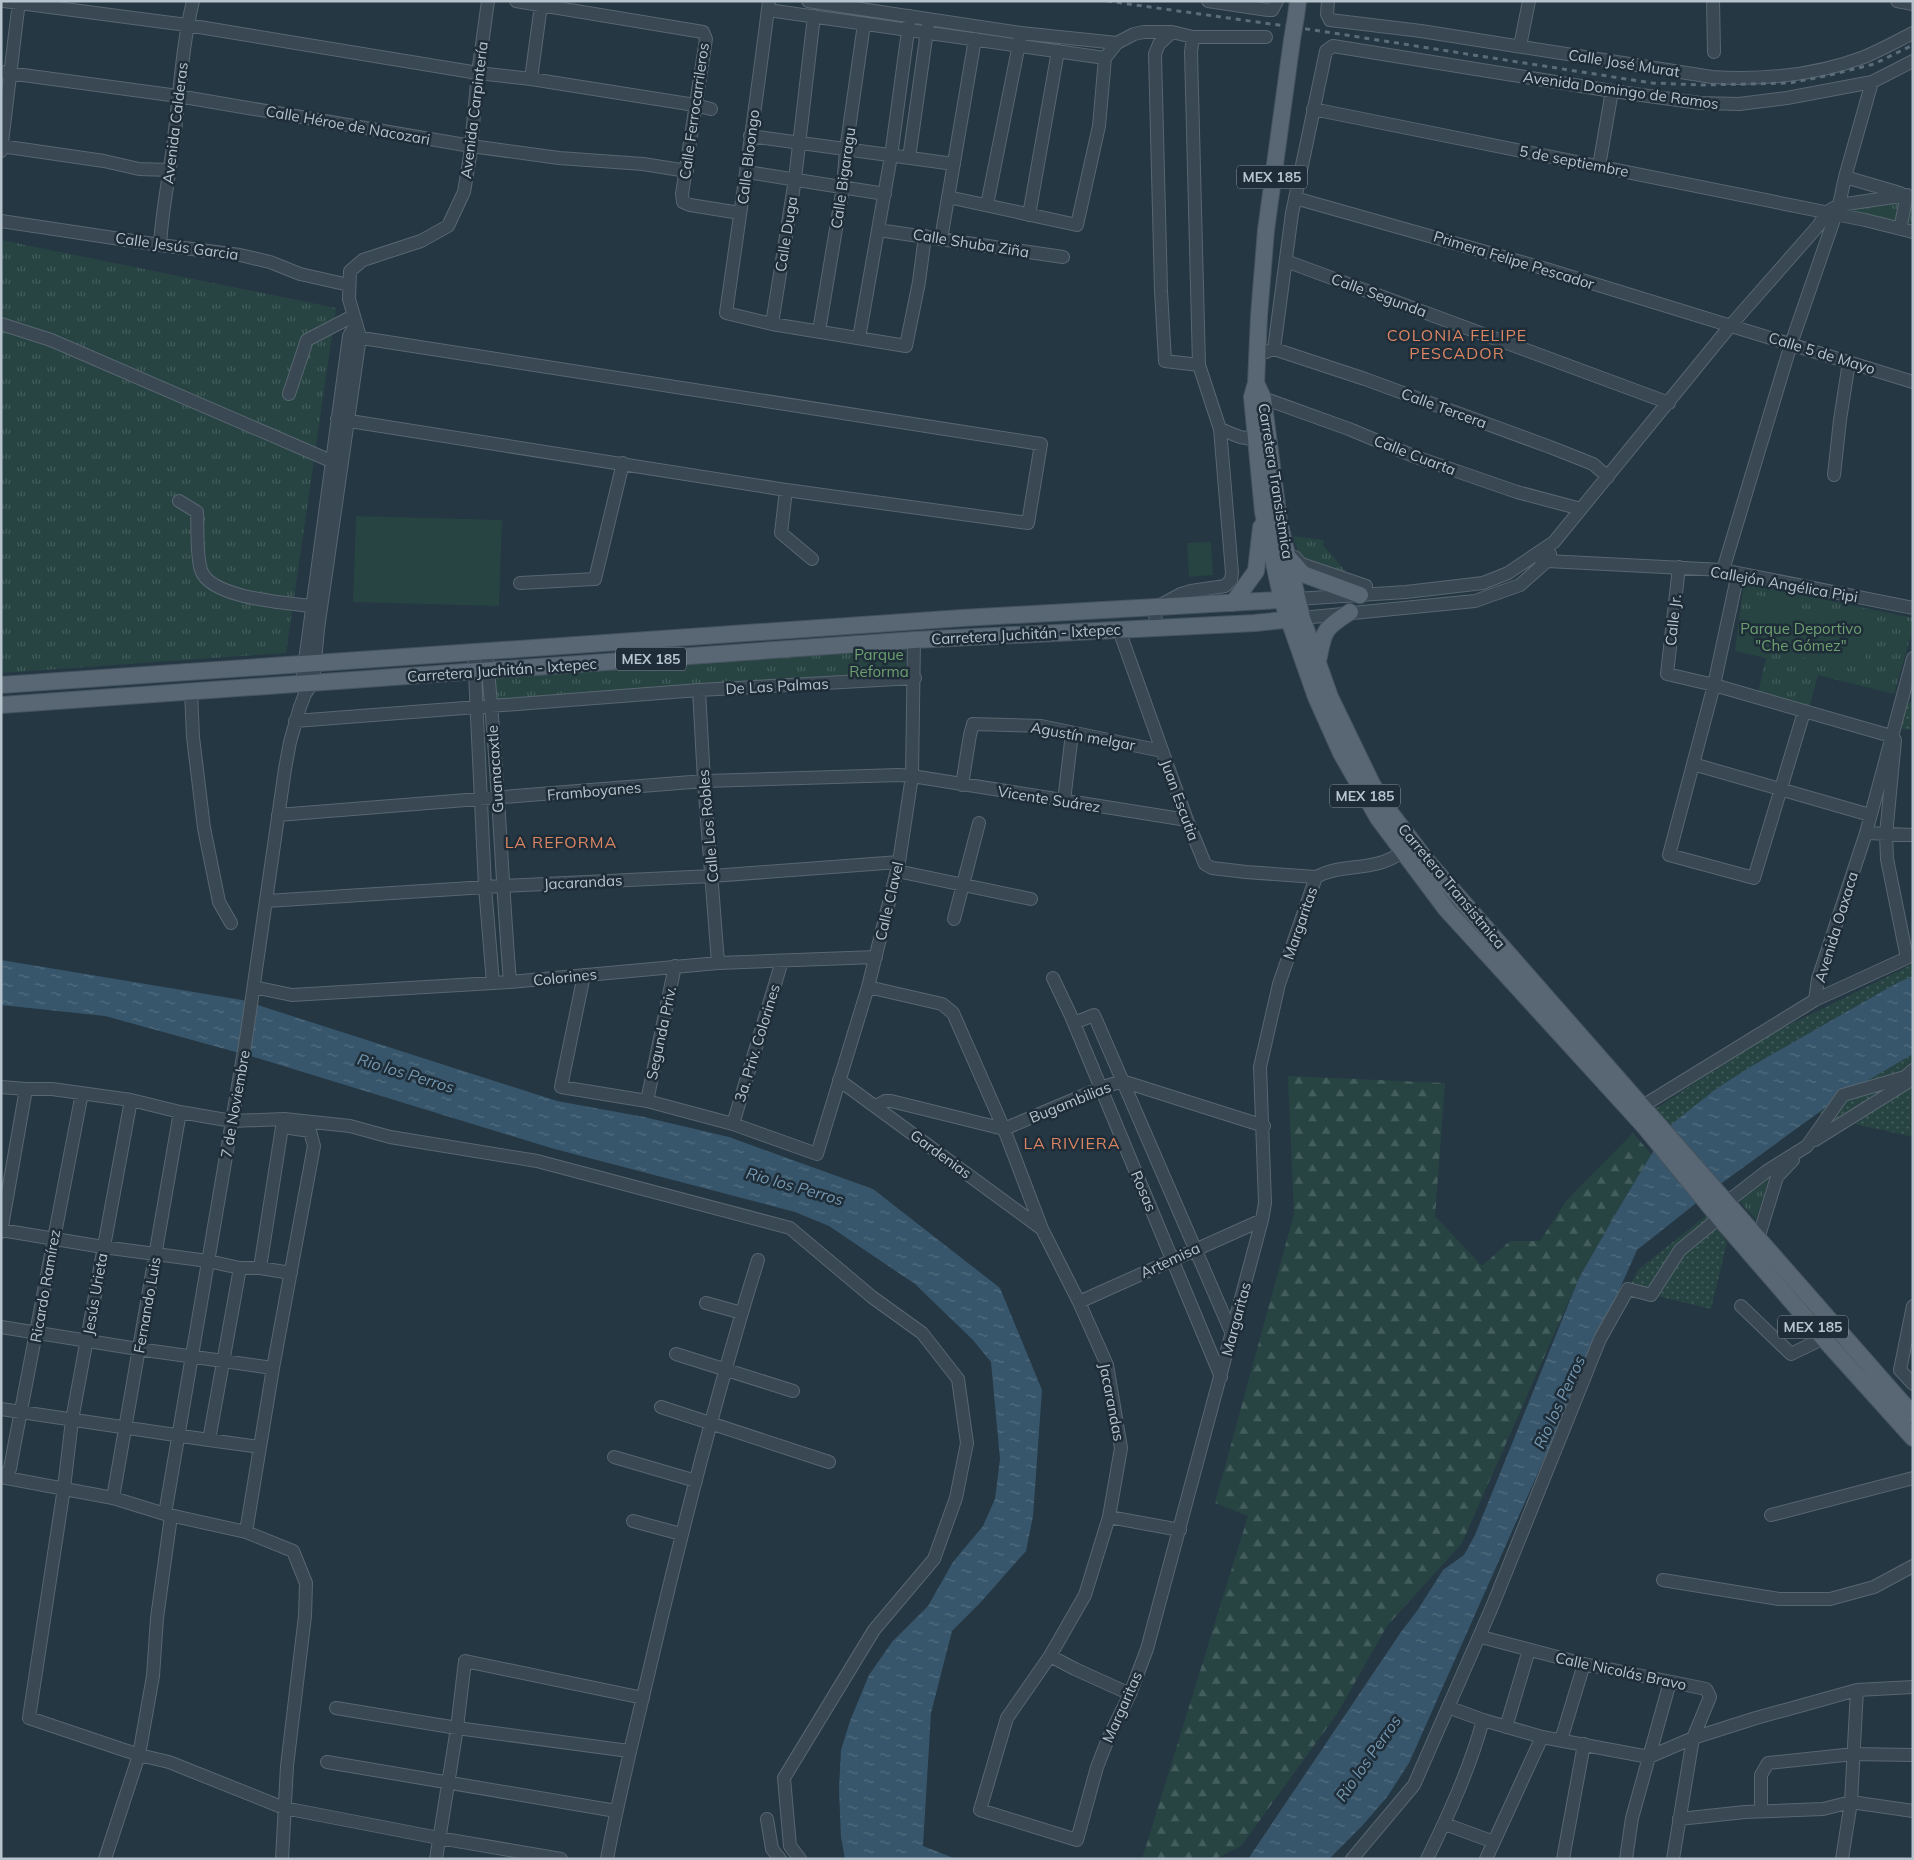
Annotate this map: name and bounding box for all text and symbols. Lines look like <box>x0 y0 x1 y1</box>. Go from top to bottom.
street label: Avenida Carpintería <box>456 40 492 180</box>
street label: Calle Ferrocarrileros <box>675 41 713 181</box>
street label: Calle José Murat <box>1567 45 1681 81</box>
street label: Avenida Calderas <box>158 61 192 185</box>
street label: Avenida Domingo de Ramos <box>1522 67 1720 113</box>
street label: Calle Héroe de Nacozari <box>264 101 432 149</box>
street label: Calle Bloongo <box>733 108 763 206</box>
street label: Calle Bigaragu <box>826 126 860 230</box>
street label: 5 de septiembre <box>1518 141 1630 181</box>
road number: MEX 185 <box>1237 166 1307 188</box>
street label: Calle Duga <box>771 195 801 273</box>
street label: Calle Shuba Ziña <box>912 224 1030 262</box>
street label: Primera Felipe Pescador <box>1431 226 1597 294</box>
street label: Calle Jesús Garcia <box>114 228 240 264</box>
street label: Calle Segunda <box>1329 269 1429 321</box>
district label: COLONIA FELIPE PESCADOR <box>1387 325 1527 363</box>
street label: Calle 5 de Mayo <box>1766 328 1878 378</box>
street label: Calle Tercera <box>1399 384 1489 432</box>
street label: Carretera Transistmica <box>1254 402 1298 560</box>
street label: Calle Cuarta <box>1371 431 1459 479</box>
street label: Callejón Angélica Pipi <box>1709 562 1859 606</box>
street label: Calle Jr. <box>1661 593 1685 647</box>
park label: Parque Deportivo "Che Gómez" <box>1740 619 1862 655</box>
street label: Carretera Juchitán - Ixtepec <box>931 620 1121 648</box>
park label: Parque Reforma <box>849 645 909 681</box>
road number: MEX 185 <box>616 648 686 671</box>
street label: Carretera Juchitán - Ixtepec <box>407 654 597 686</box>
street label: De Las Palmas <box>725 674 829 698</box>
street label: Agustín melgar <box>1029 717 1137 755</box>
street label: Guanacaxtle <box>482 725 508 813</box>
street label: Juan Escutia <box>1156 757 1204 843</box>
street label: Calle Los Robles <box>694 769 722 883</box>
street label: Framboyanes <box>546 777 642 805</box>
street label: Vicente Suárez <box>996 781 1102 817</box>
road number: MEX 185 <box>1330 784 1400 808</box>
street label: Carretera Transistmica <box>1394 820 1510 952</box>
district label: LA REFORMA <box>505 832 617 852</box>
street label: Calle Clavel <box>871 860 907 942</box>
street label: Avenida Oaxaca <box>1810 869 1862 985</box>
street label: Jacarandas <box>543 870 623 894</box>
street label: Margaritas <box>1279 884 1321 962</box>
street label: Colorines <box>532 964 598 990</box>
street label: 3a. Priv. Colorines <box>730 982 784 1104</box>
street label: Segunda Priv. <box>642 984 680 1082</box>
street label: 7 de Noviembre <box>216 1049 254 1159</box>
water label: Rio los Perros <box>355 1049 457 1097</box>
street label: Bugambilias <box>1026 1077 1114 1127</box>
street label: Gardenias <box>907 1125 975 1183</box>
district label: LA RIVIERA <box>1024 1133 1120 1153</box>
water label: Rio los Perros <box>744 1163 846 1209</box>
street label: Rosas <box>1127 1168 1161 1214</box>
street label: Ricardo Ramírez <box>26 1228 64 1344</box>
street label: Artemisa <box>1137 1238 1203 1282</box>
street label: Jesús Urieta <box>78 1252 112 1336</box>
street label: Fernando Luis <box>129 1255 165 1355</box>
street label: Margaritas <box>1217 1280 1255 1358</box>
road number: MEX 185 <box>1778 1315 1848 1338</box>
water label: Rio los Perros <box>1529 1352 1589 1452</box>
street label: Jacarandas <box>1095 1361 1129 1443</box>
street label: Calle Nicolás Bravo <box>1554 1648 1688 1694</box>
street label: Margaritas <box>1098 1668 1146 1746</box>
water label: Rio los Perros <box>1331 1711 1405 1805</box>

